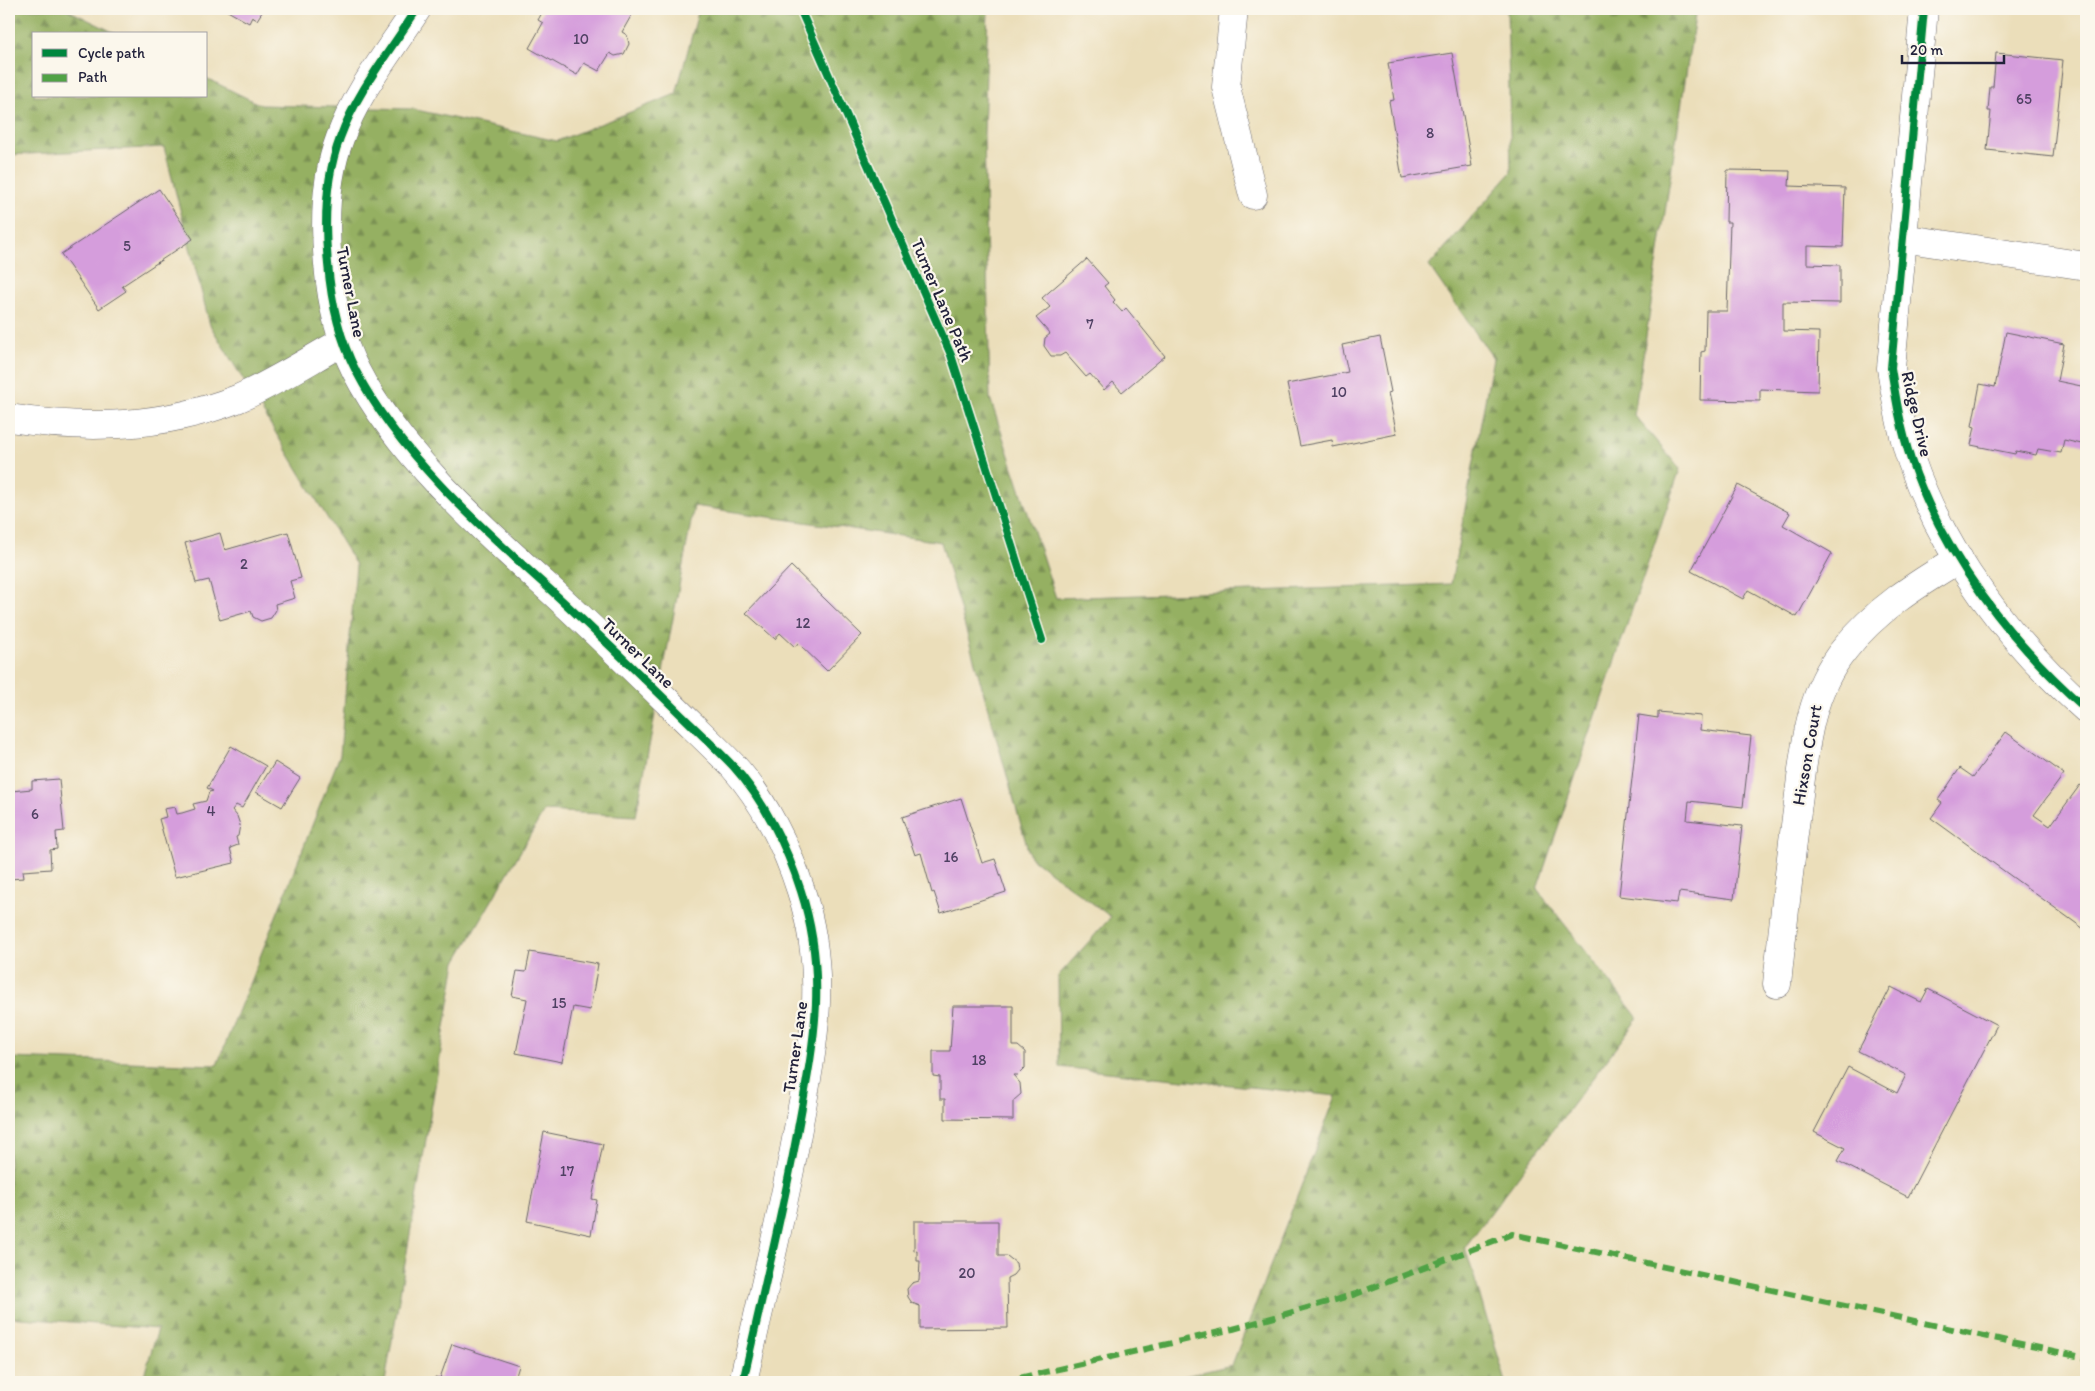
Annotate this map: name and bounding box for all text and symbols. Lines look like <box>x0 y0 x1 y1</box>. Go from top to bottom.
house number: 10 <box>573 30 589 48</box>
legend <box>32 32 208 98</box>
scale bar <box>1902 32 2005 64</box>
text: 20 m <box>1910 41 1944 59</box>
text: Cycle path <box>78 44 145 62</box>
text: Path <box>78 68 107 86</box>
house number: 65 <box>2016 90 2032 108</box>
house number: 8 <box>1426 124 1434 142</box>
street label: Turner Lane Path <box>906 235 978 365</box>
house number: 5 <box>123 237 131 255</box>
street label: Turner Lane <box>331 245 371 339</box>
house number: 7 <box>1086 315 1094 333</box>
street label: Ridge Drive <box>1896 369 1938 459</box>
house number: 10 <box>1331 383 1347 401</box>
house number: 2 <box>240 555 248 573</box>
street label: Turner Lane <box>597 613 679 693</box>
house number: 12 <box>796 614 811 632</box>
street label: Hixson Court <box>1787 703 1827 807</box>
house number: 4 <box>206 802 216 820</box>
house number: 6 <box>31 805 39 823</box>
house number: 16 <box>944 848 959 866</box>
house number: 15 <box>552 994 567 1012</box>
street label: Turner Lane <box>778 1000 812 1094</box>
house number: 18 <box>971 1051 987 1069</box>
house number: 17 <box>560 1162 575 1180</box>
house number: 20 <box>958 1264 976 1282</box>

